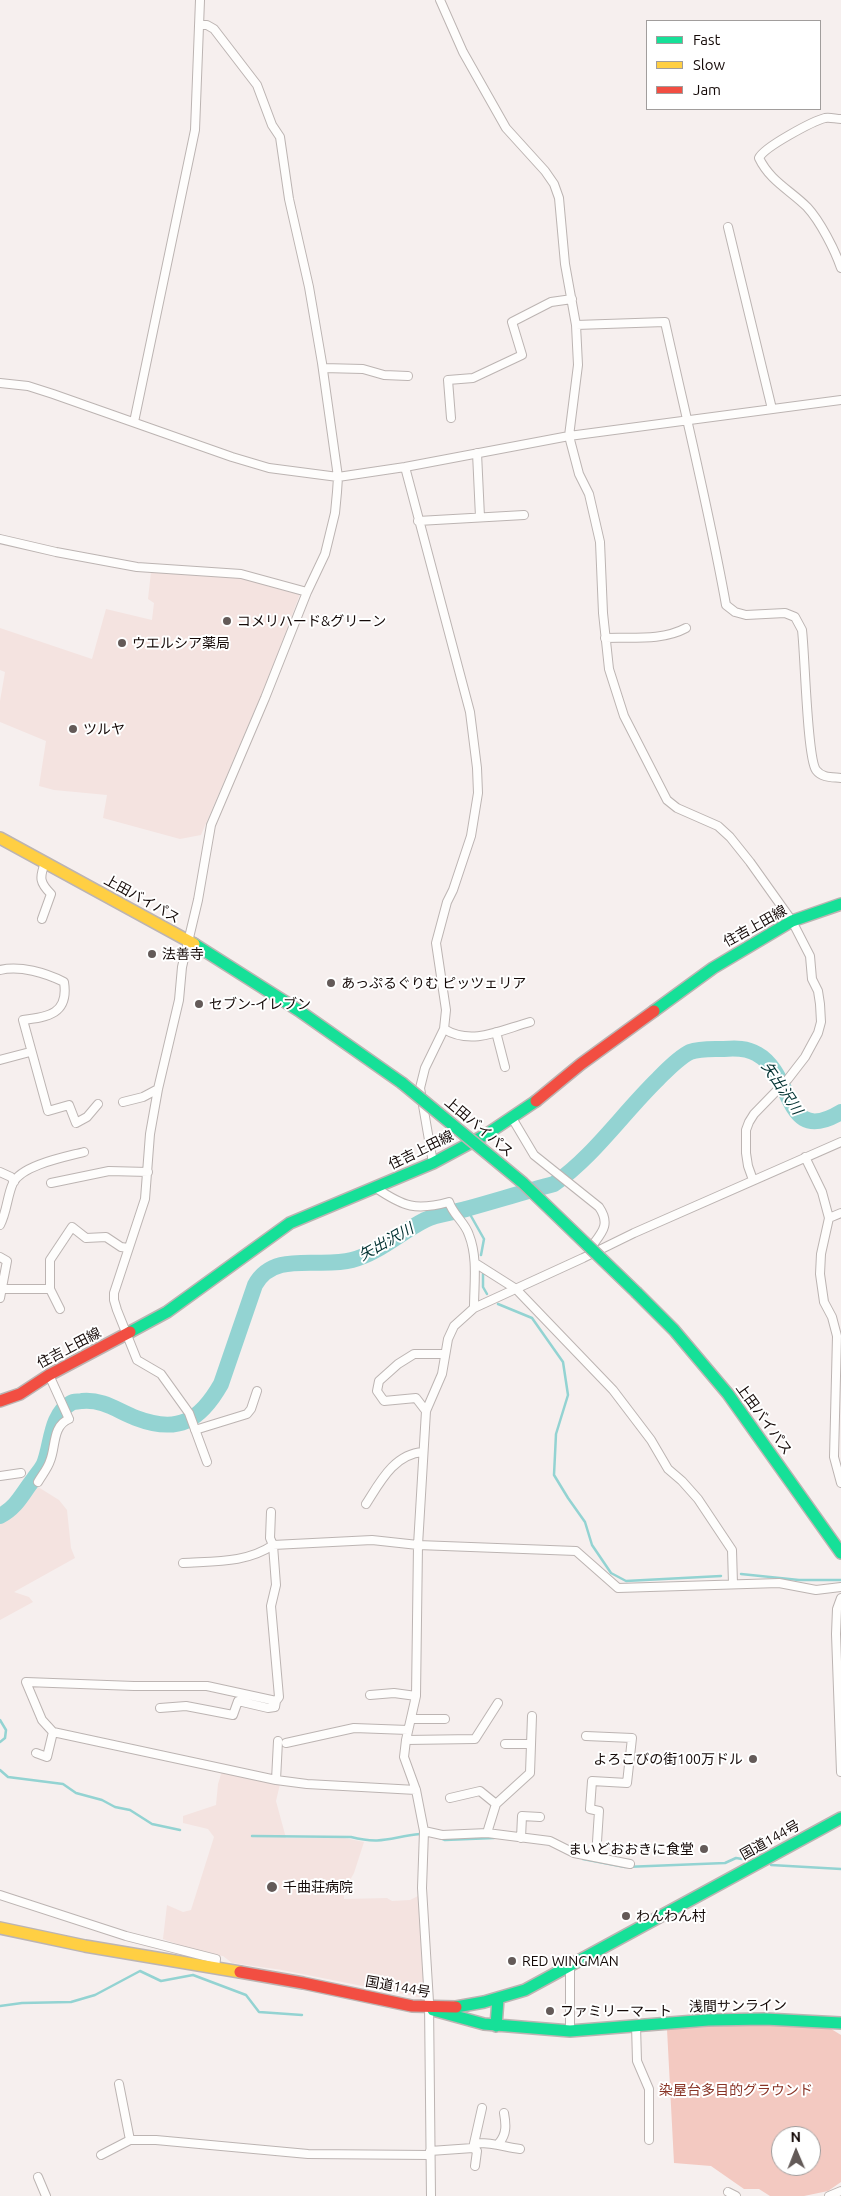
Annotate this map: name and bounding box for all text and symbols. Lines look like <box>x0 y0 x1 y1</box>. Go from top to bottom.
legend <box>646 20 821 110</box>
text: Fast <box>693 31 720 48</box>
text: Slow <box>693 56 725 73</box>
text: Jam <box>693 81 721 98</box>
place label: コメリハード&グリーン <box>237 613 386 629</box>
marker: コメリハード&グリーン <box>221 615 233 627</box>
place label: ウエルシア薬局 <box>132 635 230 651</box>
marker: ウエルシア薬局 <box>116 637 128 649</box>
place label: ツルヤ <box>83 721 125 737</box>
marker: ツルヤ <box>67 723 79 735</box>
street label: 上田バイパス <box>101 871 183 927</box>
street label: 住吉上田線 <box>720 902 790 950</box>
place label: 法善寺 <box>162 946 204 962</box>
marker: 法善寺 <box>146 948 158 960</box>
place label: あっぷるぐりむ ピッツェリア <box>341 975 526 991</box>
marker: あっぷるぐりむ ピッツェリア <box>325 977 337 989</box>
place label: セブン-イレブン <box>209 996 311 1012</box>
marker: セブン-イレブン <box>193 998 205 1010</box>
water label: 矢出沢川 <box>758 1058 806 1118</box>
street label: 上田バイパス <box>441 1094 517 1160</box>
street label: 住吉上田線 <box>386 1127 456 1173</box>
water label: 矢出沢川 <box>355 1220 417 1264</box>
street label: 住吉上田線 <box>34 1324 104 1372</box>
street label: 上田バイパス <box>733 1380 795 1458</box>
place label: よろこびの街100万ドル <box>593 1751 743 1767</box>
marker: よろこびの街100万ドル <box>747 1753 759 1765</box>
street label: 国道144号 <box>737 1817 803 1863</box>
place label: まいどおおきに食堂 <box>568 1841 694 1857</box>
marker: まいどおおきに食堂 <box>698 1843 710 1855</box>
place label: 千曲荘病院 <box>283 1879 353 1895</box>
marker: 千曲荘病院 <box>265 1880 279 1894</box>
place label: わんわん村 <box>636 1908 706 1924</box>
marker: わんわん村 <box>620 1910 632 1922</box>
place label: RED WINGMAN <box>522 1953 619 1969</box>
marker: RED WINGMAN <box>506 1955 518 1967</box>
street label: 国道144号 <box>364 1973 432 2001</box>
street label: 浅間サンライン <box>689 1997 787 2015</box>
place label: ファミリーマート <box>560 2003 672 2019</box>
marker: ファミリーマート <box>544 2005 556 2017</box>
park label: 染屋台多目的グラウンド <box>659 2082 813 2098</box>
north arrow <box>771 2126 821 2176</box>
text: N <box>790 2129 801 2145</box>

